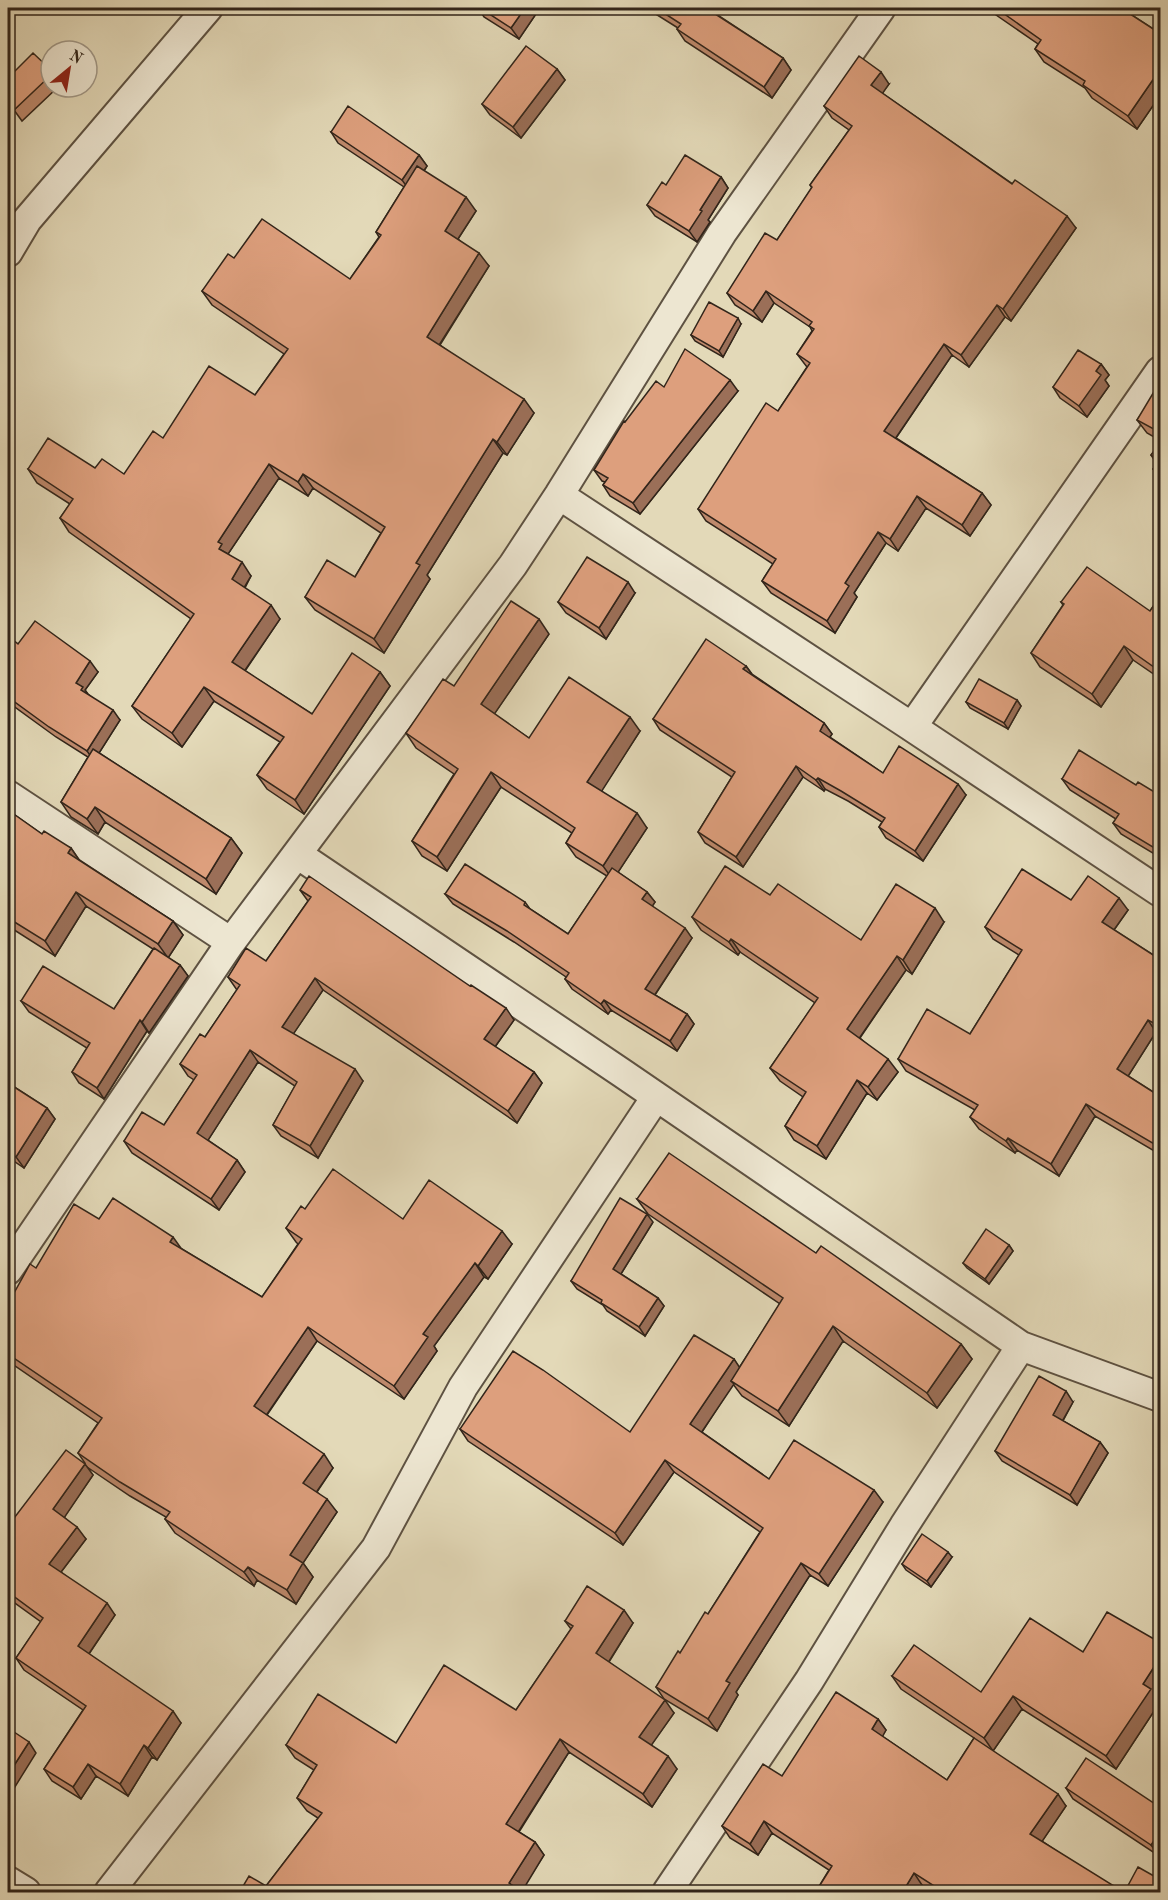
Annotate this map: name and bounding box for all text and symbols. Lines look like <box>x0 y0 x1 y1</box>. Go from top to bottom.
north arrow <box>39 39 99 99</box>
text: N <box>66 48 85 68</box>

